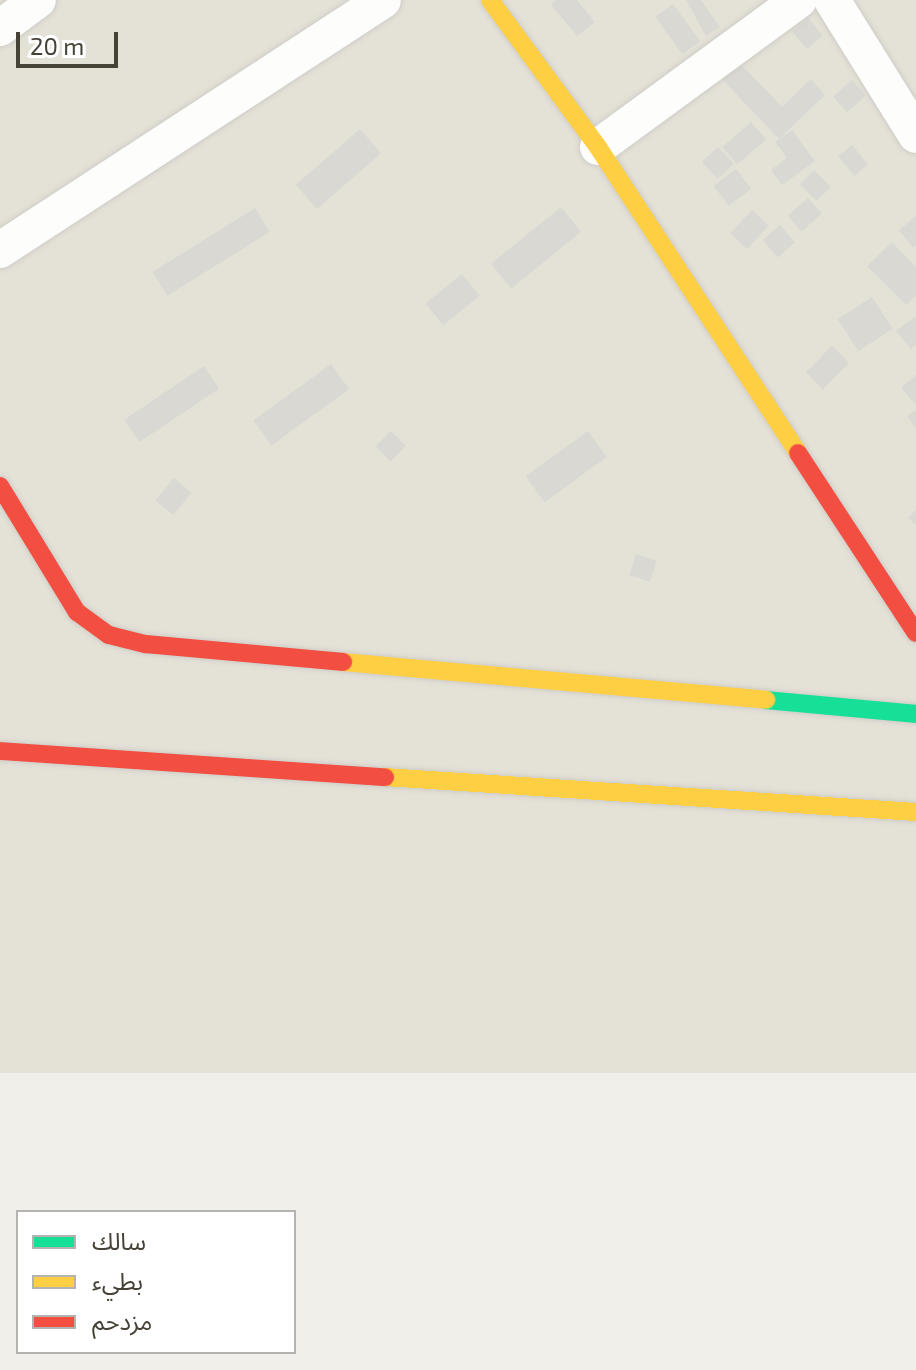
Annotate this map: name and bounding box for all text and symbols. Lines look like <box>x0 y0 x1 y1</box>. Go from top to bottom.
scale bar <box>20 16 122 66</box>
text: 20 m <box>30 31 84 60</box>
legend <box>16 1210 296 1354</box>
text: سالك <box>92 1226 146 1255</box>
text: بطيء <box>92 1266 143 1295</box>
text: مزدحم <box>92 1306 152 1335</box>

